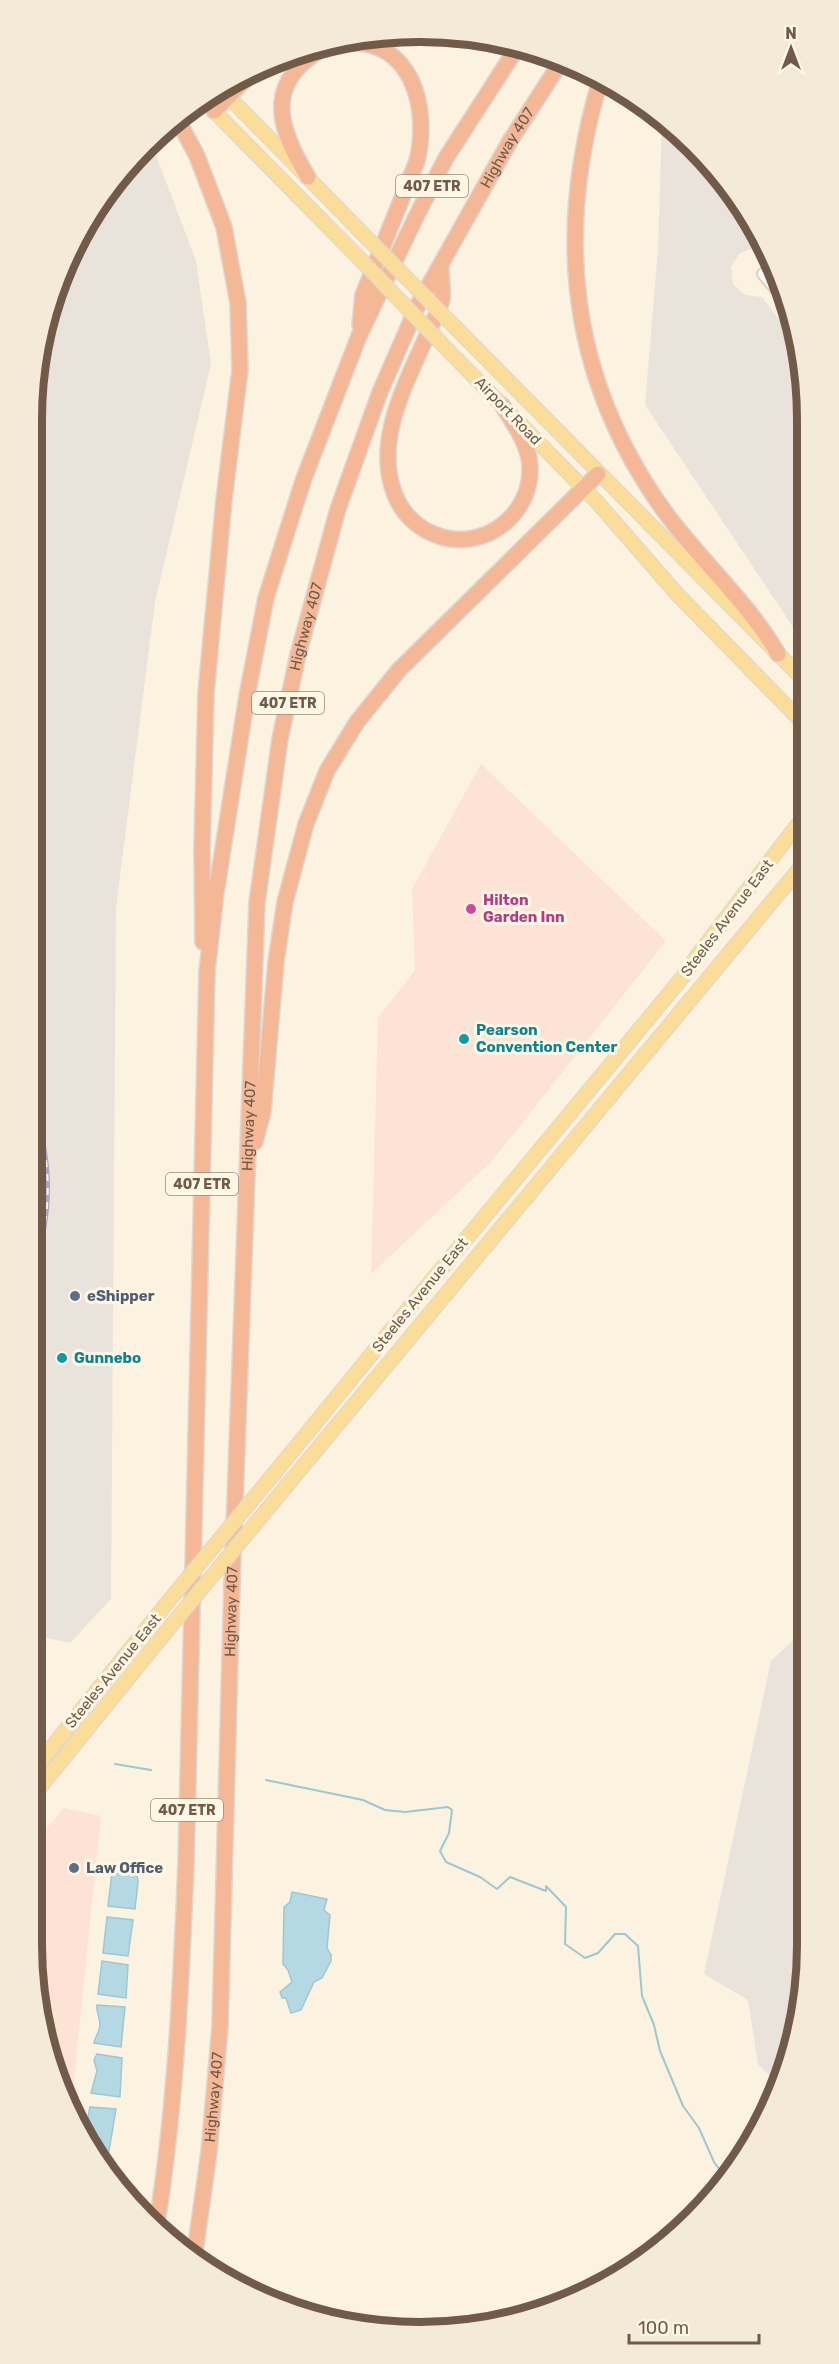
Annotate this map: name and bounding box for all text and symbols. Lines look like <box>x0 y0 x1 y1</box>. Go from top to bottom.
north arrow <box>761 18 821 78</box>
text: N <box>785 24 797 43</box>
street label: Highway 407 <box>476 104 538 191</box>
road number: 407 ETR <box>396 175 468 197</box>
street label: Airport Road <box>471 373 545 449</box>
street label: Highway 407 <box>286 580 326 672</box>
road number: 407 ETR <box>252 692 324 714</box>
street label: Steeles Avenue East <box>677 856 777 980</box>
place label: Hilton Garden Inn <box>483 891 565 926</box>
marker: Hilton Garden Inn <box>464 902 478 916</box>
place label: Pearson Convention Center <box>476 1021 617 1056</box>
marker: Pearson Convention Center <box>457 1032 471 1046</box>
street label: Highway 407 <box>238 1080 259 1171</box>
road number: 407 ETR <box>166 1173 238 1195</box>
street label: Steeles Avenue East <box>368 1234 472 1356</box>
place label: eShipper <box>87 1287 155 1305</box>
marker: eShipper <box>68 1289 82 1303</box>
place label: Gunnebo <box>74 1349 141 1367</box>
marker: Gunnebo <box>55 1351 69 1365</box>
street label: Highway 407 <box>221 1566 242 1657</box>
street label: Steeles Avenue East <box>61 1610 165 1732</box>
road number: 407 ETR <box>151 1799 223 1821</box>
place label: Law Office <box>86 1859 163 1877</box>
marker: Law Office <box>67 1861 81 1875</box>
street label: Highway 407 <box>201 2051 227 2143</box>
scale bar <box>629 2307 760 2345</box>
text: 100 m <box>638 2317 689 2339</box>

